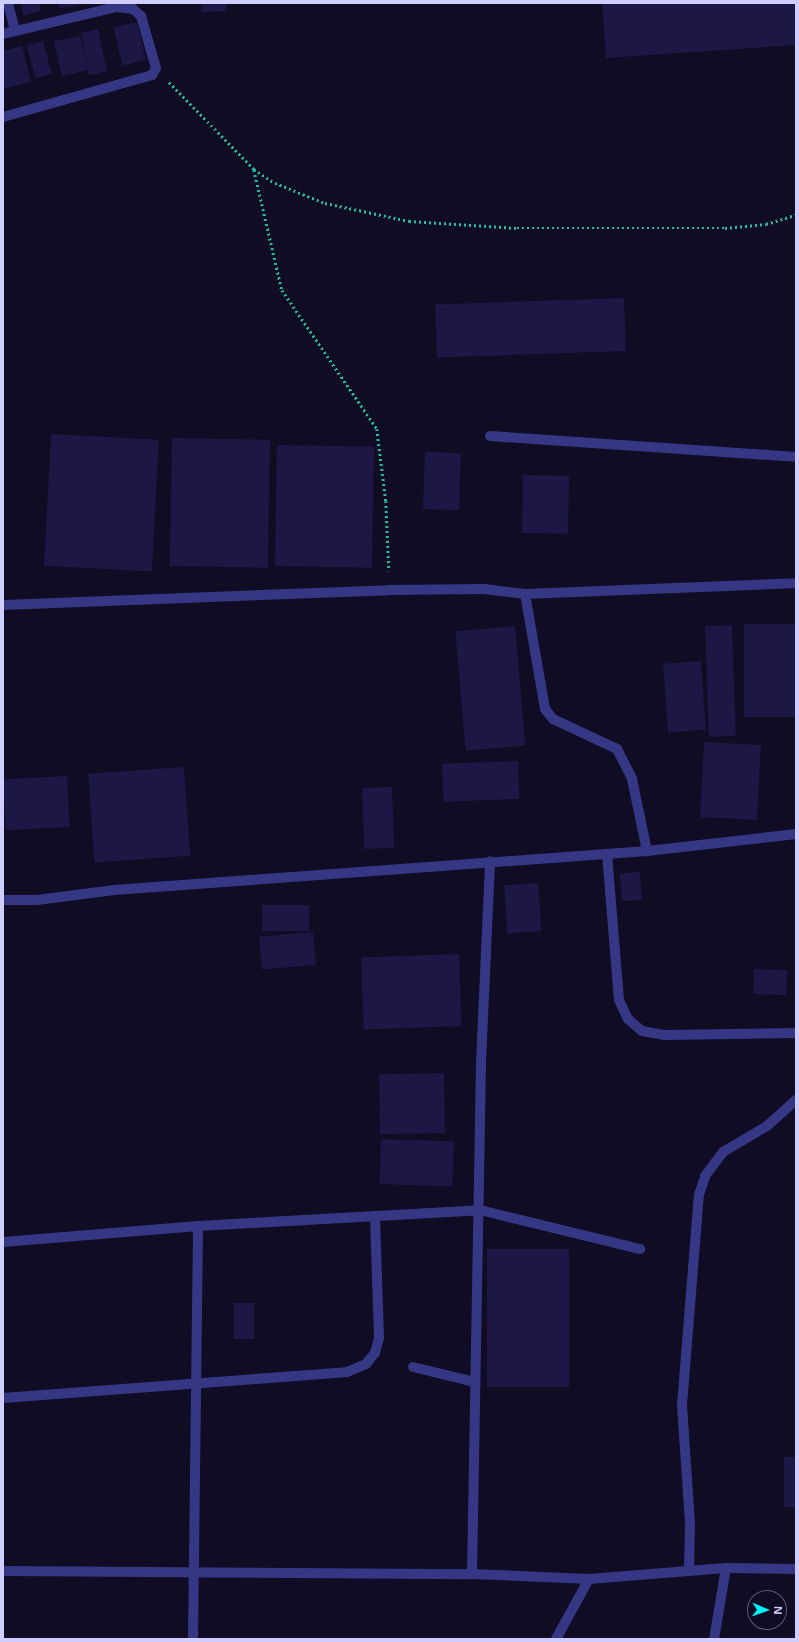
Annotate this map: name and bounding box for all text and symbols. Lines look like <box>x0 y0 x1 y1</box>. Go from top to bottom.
north arrow <box>747 1590 787 1630</box>
text: N <box>771 1606 786 1615</box>

